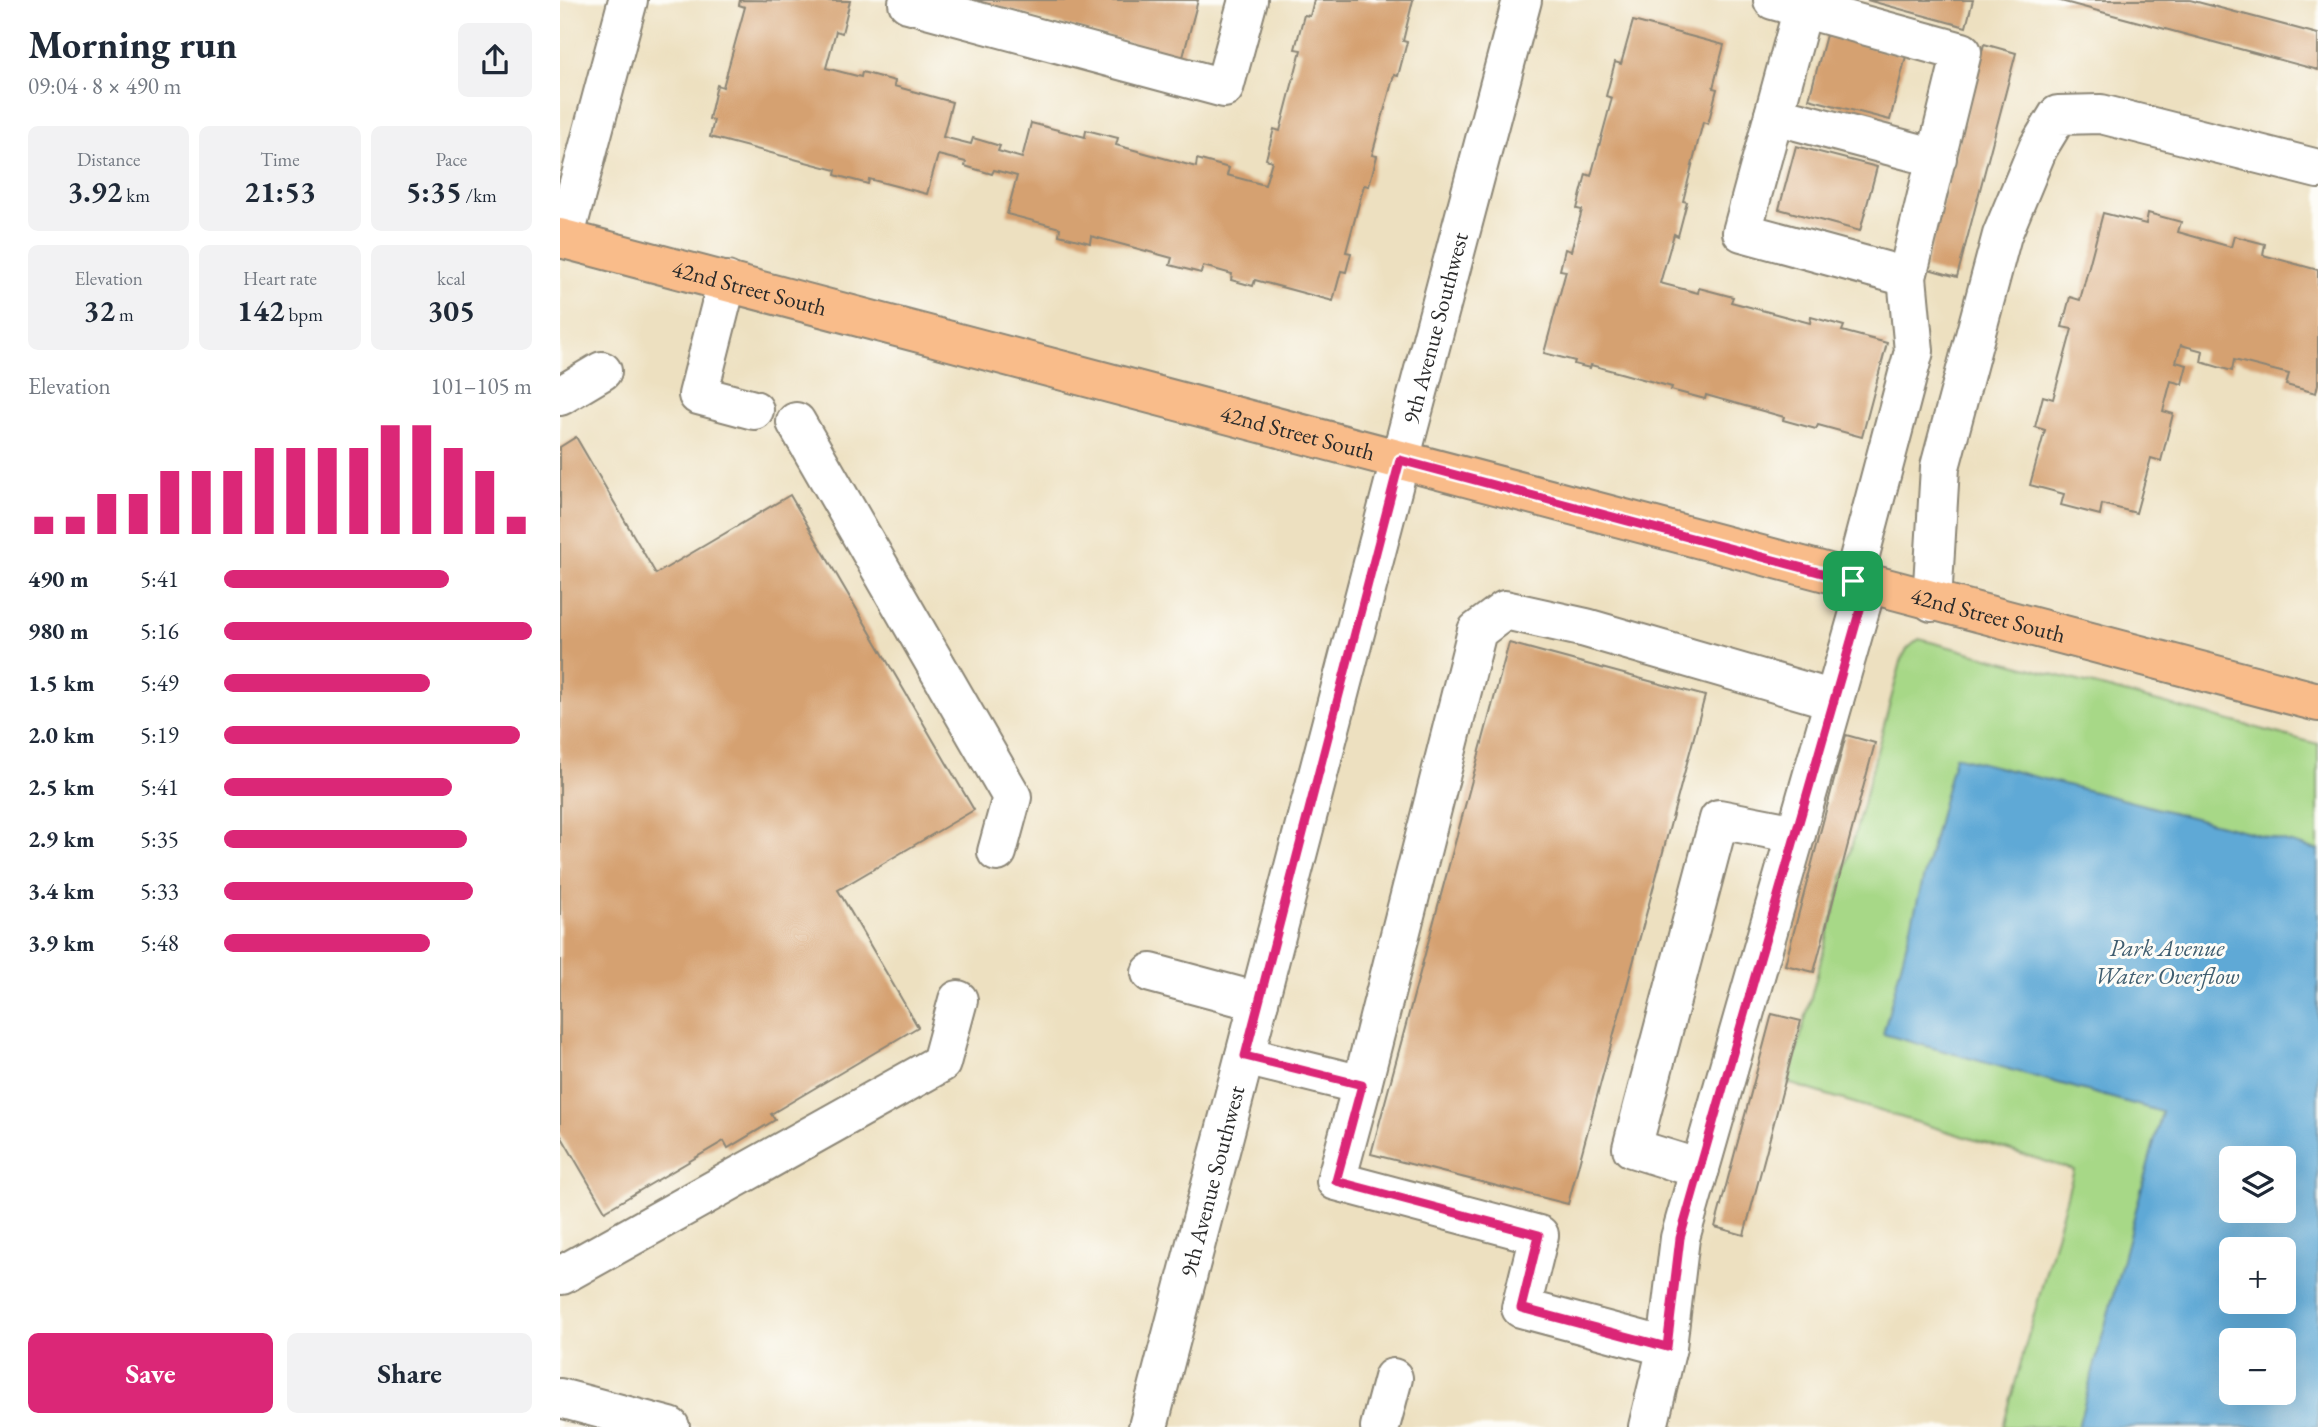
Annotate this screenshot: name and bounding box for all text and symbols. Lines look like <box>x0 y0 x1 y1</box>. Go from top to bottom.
text: Morning run <box>28 20 237 69</box>
button: share <box>458 23 532 97</box>
text: 09:04 · 8 × 490 m <box>28 71 181 101</box>
text: Distance <box>77 147 140 172</box>
text: Time <box>260 147 300 172</box>
text: Pace <box>435 147 467 172</box>
text: 3.92 <box>67 172 122 211</box>
text: 21:53 <box>244 172 316 211</box>
text: 5:35 <box>406 172 462 211</box>
text: km <box>122 183 150 208</box>
text: /km <box>462 183 497 208</box>
street label: 9th Avenue Southwest <box>1395 228 1475 427</box>
street label: 42nd Street South <box>669 253 830 323</box>
text: Elevation <box>74 266 143 291</box>
text: Heart rate <box>243 266 317 291</box>
text: kcal <box>437 266 466 291</box>
text: 32 <box>83 291 115 330</box>
text: 142 <box>237 291 285 330</box>
text: 305 <box>428 291 475 330</box>
text: m <box>115 302 134 327</box>
text: bpm <box>285 302 323 327</box>
text: Elevation <box>28 371 111 401</box>
text: 101–105 m <box>431 371 532 401</box>
street label: 42nd Street South <box>1217 398 1379 468</box>
pin <box>1823 551 1883 611</box>
icon: arrive <box>1834 562 1872 600</box>
text: 490 m <box>28 564 89 594</box>
text: 5:41 <box>140 564 179 594</box>
street label: 42nd Street South <box>1907 580 2069 650</box>
text: 980 m <box>28 616 89 646</box>
text: 5:16 <box>140 616 179 646</box>
text: 1.5 km <box>28 668 95 698</box>
text: 5:49 <box>140 668 179 698</box>
text: 2.0 km <box>28 720 95 750</box>
text: 5:19 <box>140 720 179 750</box>
text: 2.5 km <box>28 772 95 802</box>
text: 5:41 <box>140 772 179 802</box>
text: 2.9 km <box>28 824 95 854</box>
text: 5:35 <box>140 824 179 854</box>
text: 3.4 km <box>28 876 95 906</box>
text: 5:33 <box>140 876 179 906</box>
text: 3.9 km <box>28 928 95 958</box>
text: 5:48 <box>140 928 179 958</box>
water label: Park Avenue Water Overflow <box>2094 932 2240 991</box>
street label: 9th Avenue Southwest <box>1173 1081 1252 1280</box>
map controls <box>2219 1146 2296 1405</box>
button: layers <box>2219 1146 2296 1223</box>
button: + <box>2219 1237 2296 1314</box>
button: − <box>2219 1328 2296 1405</box>
button: Save <box>28 1333 273 1413</box>
button: Share <box>287 1333 532 1413</box>

